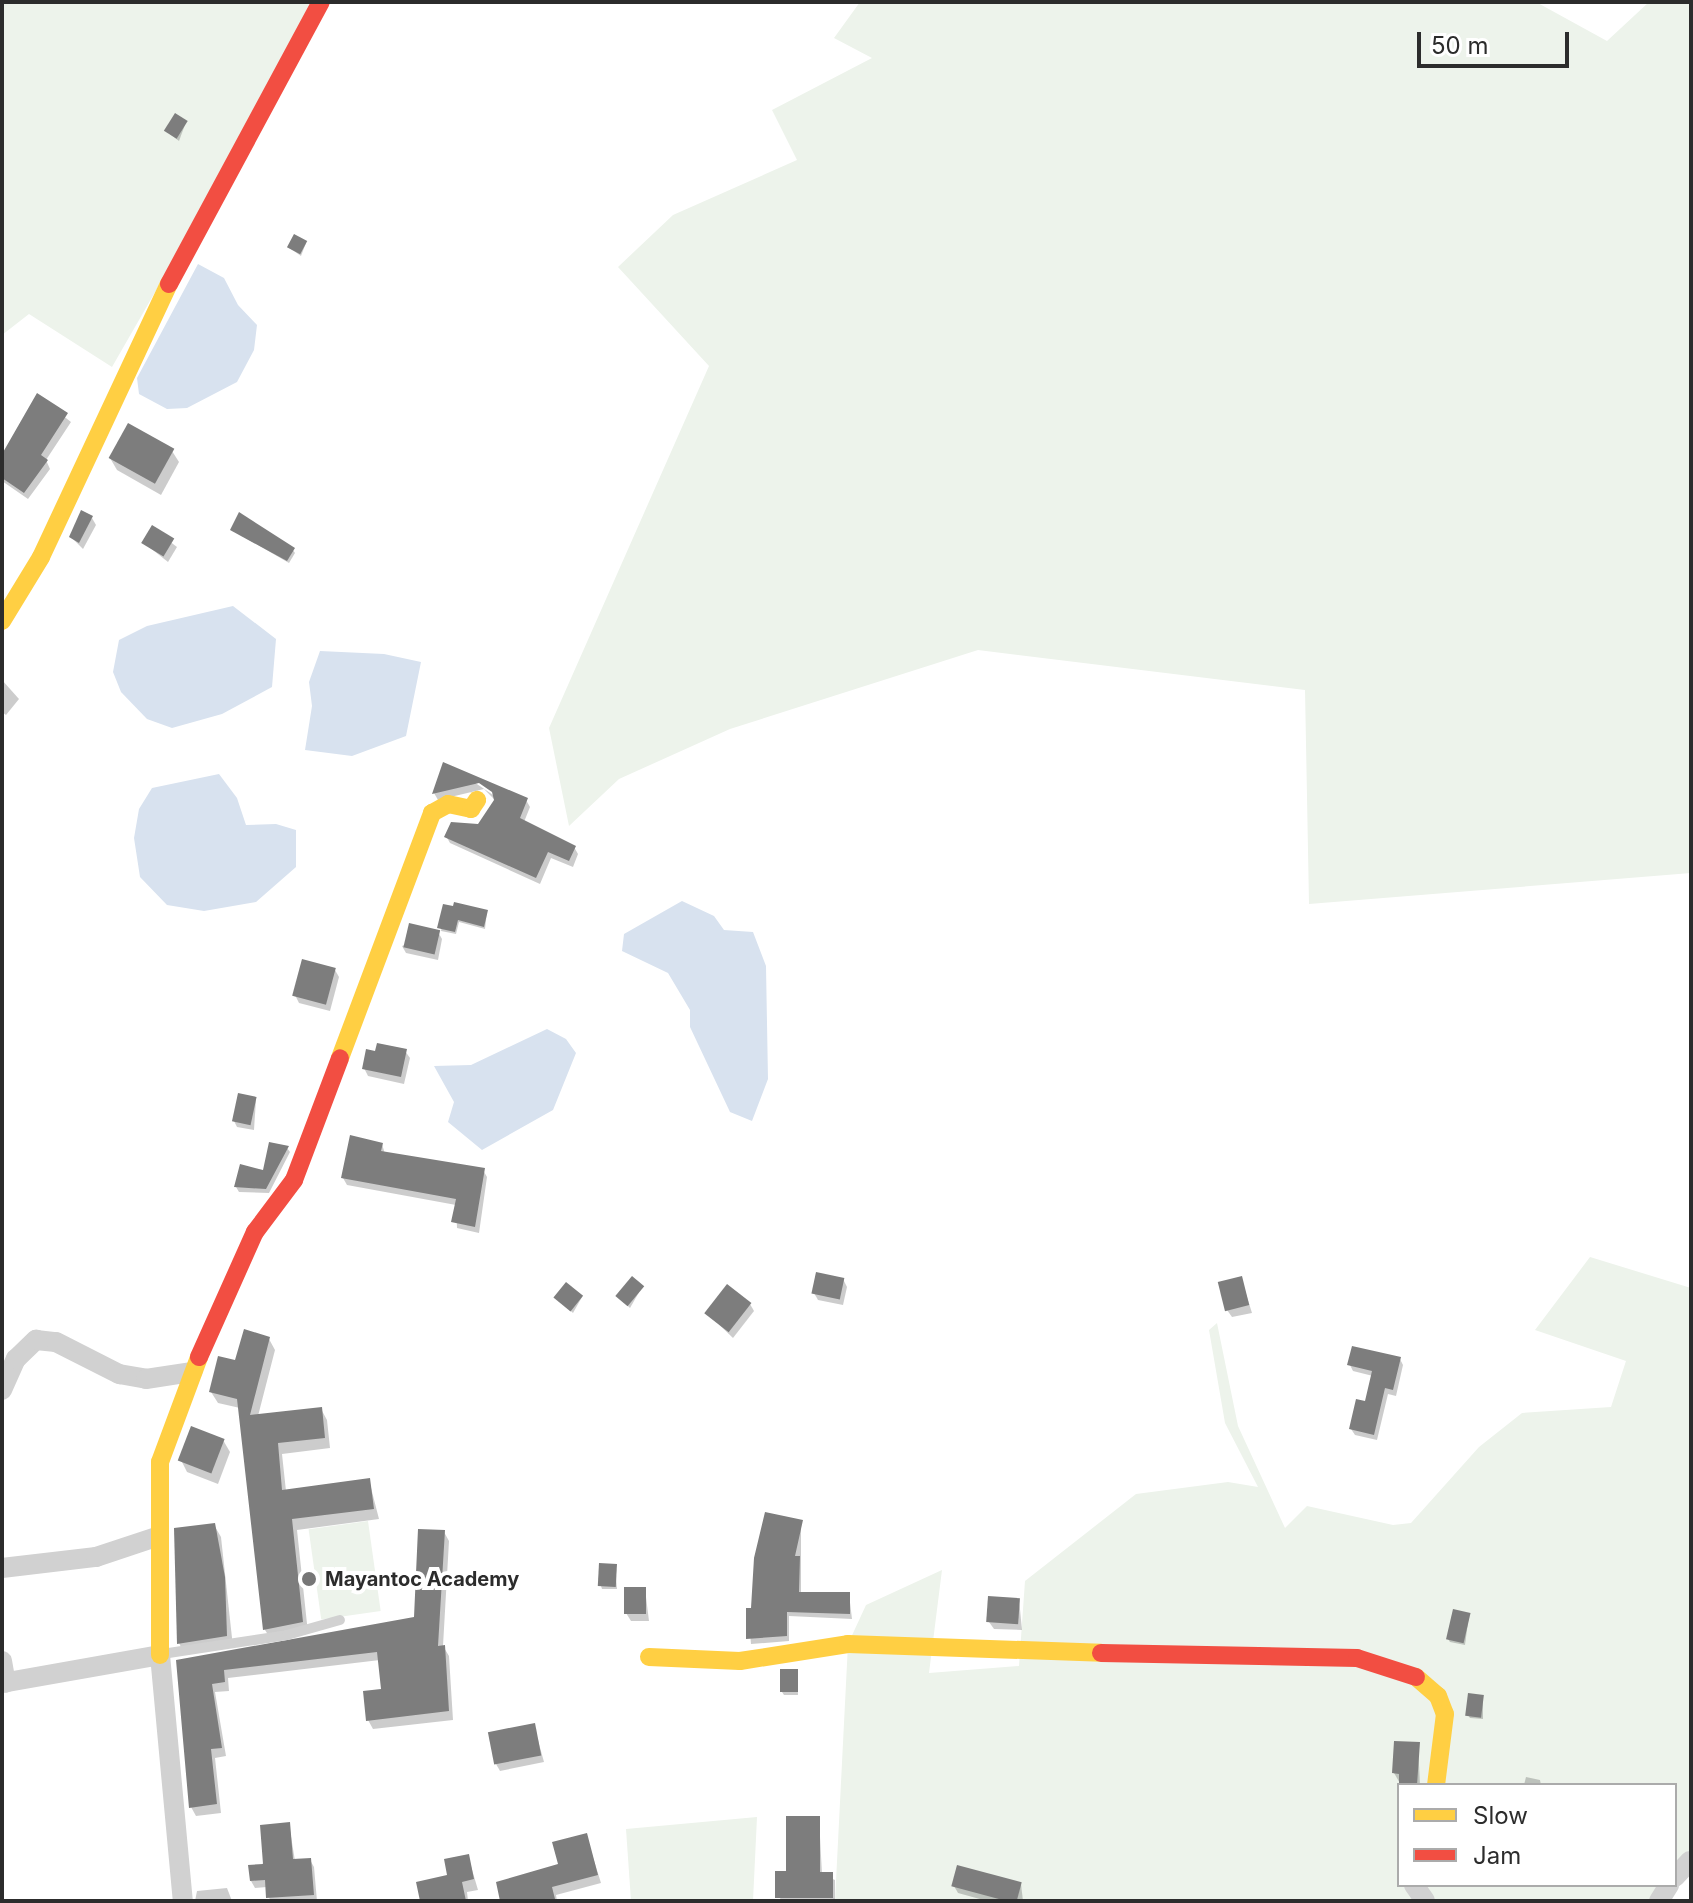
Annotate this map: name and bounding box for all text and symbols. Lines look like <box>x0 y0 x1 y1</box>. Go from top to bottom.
scale bar <box>1421 16 1573 66</box>
text: 50 m <box>1431 31 1489 60</box>
place label: Mayantoc Academy <box>325 1567 519 1591</box>
marker: Mayantoc Academy <box>300 1570 318 1588</box>
legend <box>1397 1783 1677 1887</box>
text: Slow <box>1473 1801 1528 1830</box>
text: Jam <box>1473 1841 1521 1870</box>

